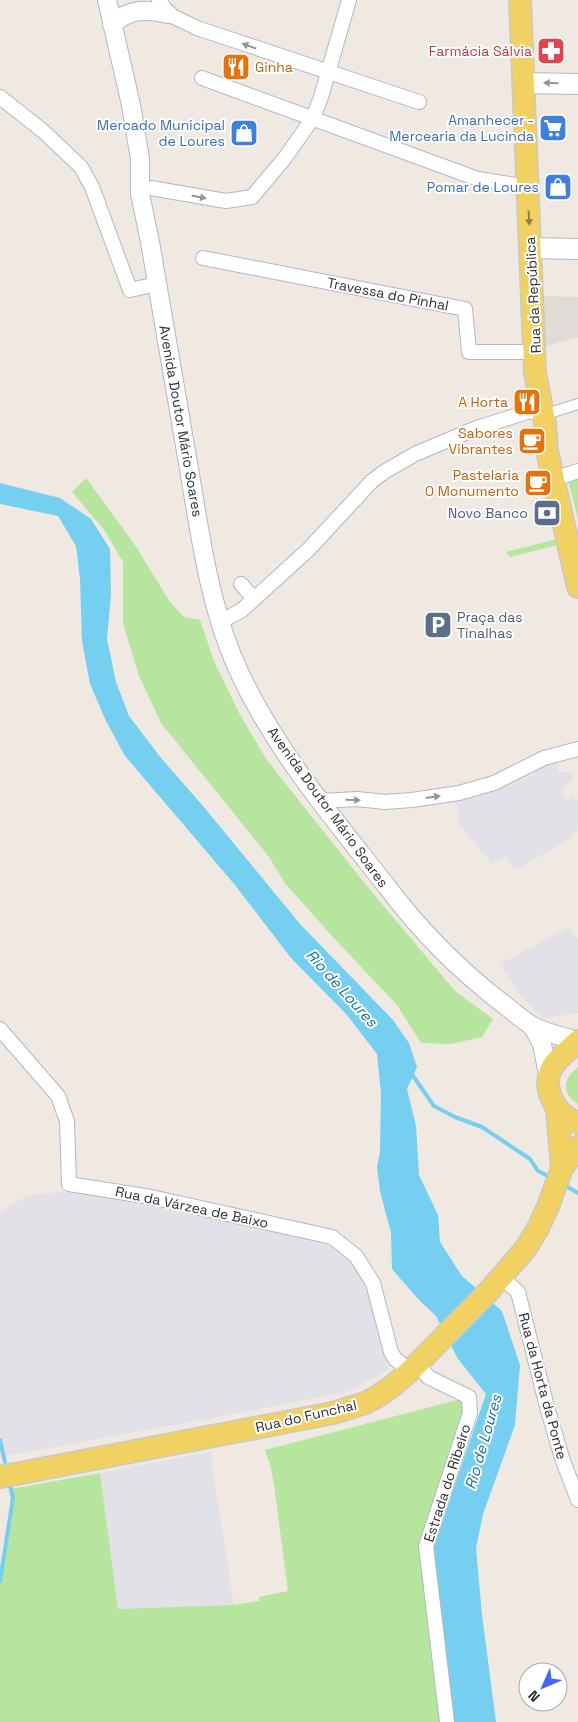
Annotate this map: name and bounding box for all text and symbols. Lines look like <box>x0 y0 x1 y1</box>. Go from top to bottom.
pharmacy icon: Farmácia Sálvia <box>536 36 566 66</box>
one-way arrow <box>241 42 256 49</box>
place label: Farmácia Sálvia <box>429 42 532 60</box>
restaurant icon: Ginha <box>221 52 251 82</box>
place label: Ginha <box>255 58 293 76</box>
one-way arrow <box>543 79 559 87</box>
place label: Amanhecer - Mercearia da Lucinda <box>389 111 534 145</box>
supermarket icon: Amanhecer - Mercearia da Lucinda <box>538 113 568 143</box>
place label: Mercado Municipal de Loures <box>97 116 225 150</box>
shop icon: Mercado Municipal de Loures <box>229 118 259 148</box>
shop icon: Pomar de Loures <box>543 172 573 202</box>
place label: Pomar de Loures <box>427 178 539 196</box>
one-way arrow <box>192 193 207 201</box>
one-way arrow <box>525 210 533 226</box>
street label: Rua da República <box>521 236 545 354</box>
street label: Travessa do Pinhal <box>326 273 450 315</box>
street label: Avenida Doutor Mário Soares <box>155 324 207 518</box>
restaurant icon: A Horta <box>512 387 542 417</box>
place label: A Horta <box>458 393 508 411</box>
place label: Sabores Vibrantes <box>449 424 513 458</box>
cafe icon: Sabores Vibrantes <box>517 426 547 456</box>
place label: Pastelaria O Monumento <box>425 466 519 500</box>
cafe icon: Pastelaria O Monumento <box>523 468 553 498</box>
bank icon: Novo Banco <box>532 498 562 528</box>
place label: Novo Banco <box>448 504 528 522</box>
place label: Praça das Tinalhas <box>457 608 523 642</box>
parking icon: Praça das Tinalhas <box>423 610 453 640</box>
street label: Avenida Doutor Mário Soares <box>264 723 392 891</box>
one-way arrow <box>425 793 441 801</box>
one-way arrow <box>345 796 361 804</box>
water label: Rio de Loures <box>302 945 382 1031</box>
street label: Rua da Várzea de Baixo <box>114 1182 270 1232</box>
street label: Rua da Horta da Ponte <box>515 1311 571 1461</box>
water label: Rio de Loures <box>460 1392 506 1491</box>
street label: Rua do Funchal <box>254 1396 358 1436</box>
street label: Estrada do Ribeiro <box>419 1422 475 1544</box>
north arrow <box>518 1662 568 1712</box>
text: N <box>524 1687 543 1706</box>

